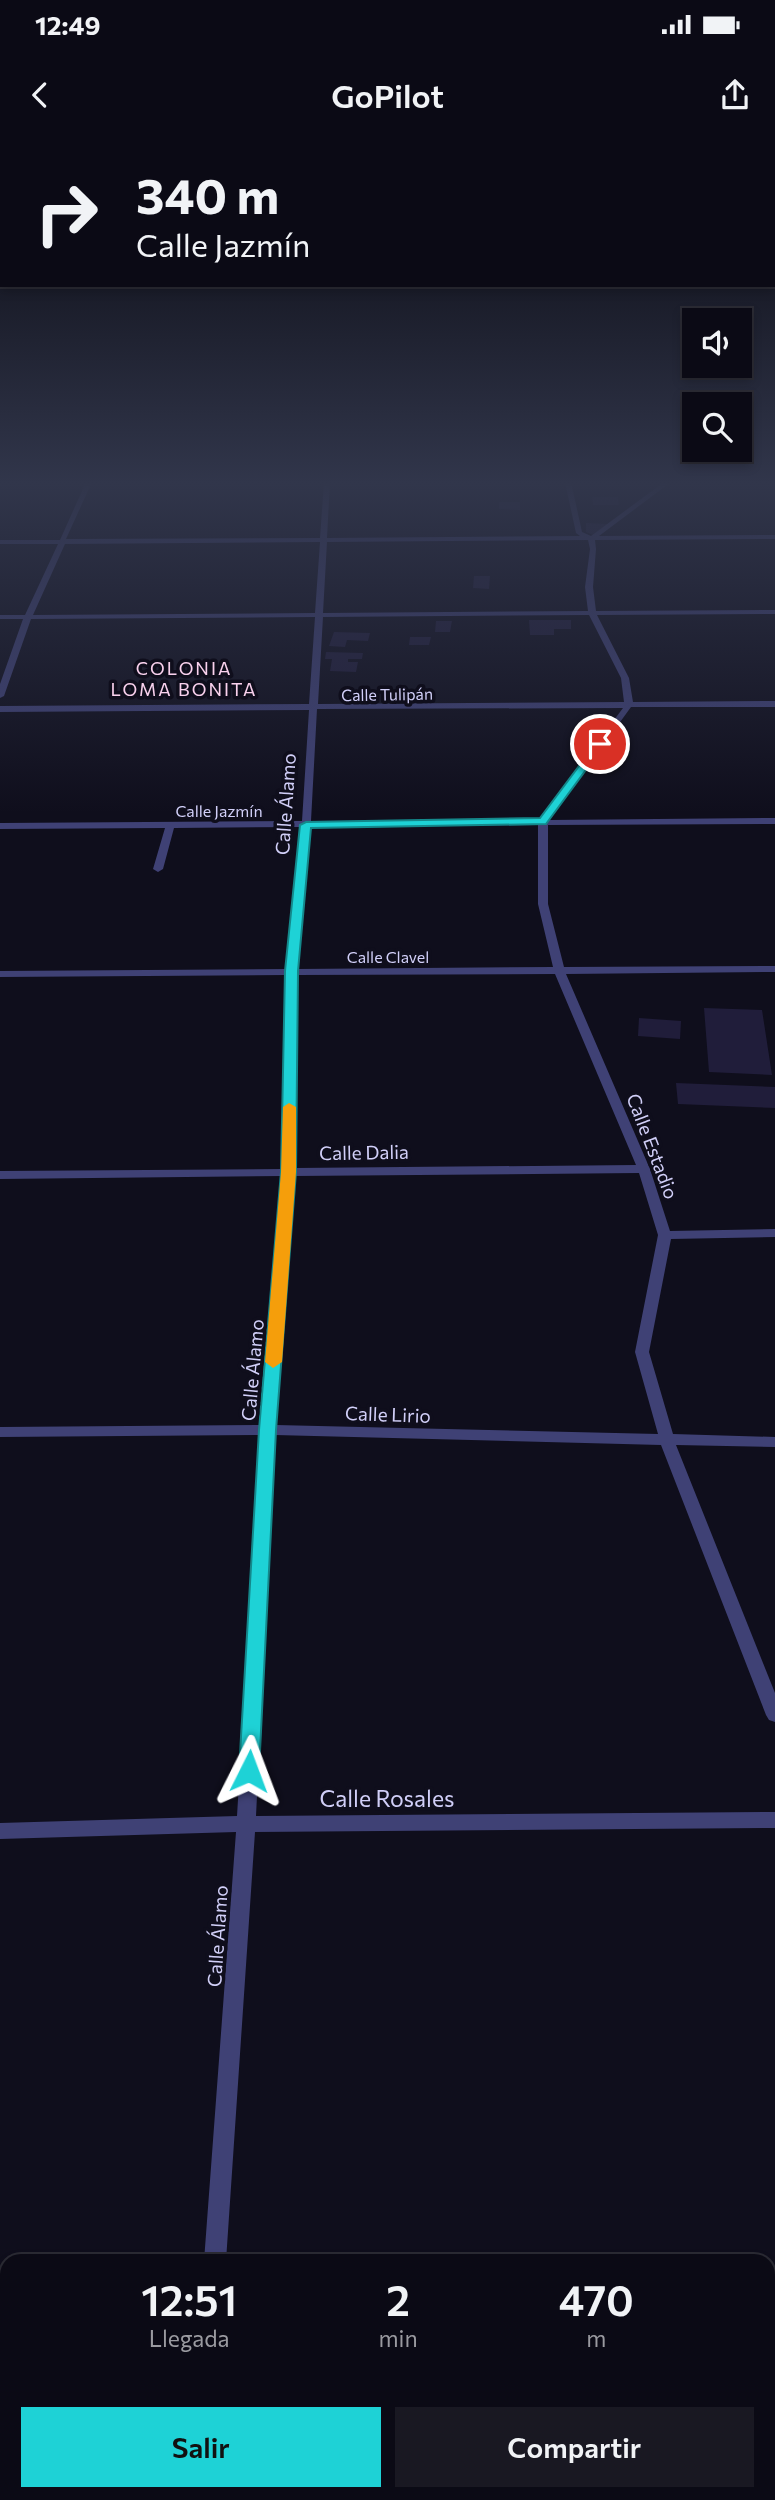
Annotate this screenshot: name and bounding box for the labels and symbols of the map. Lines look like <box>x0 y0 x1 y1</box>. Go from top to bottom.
district label: COLONIA LOMA BONITA <box>111 657 257 700</box>
street label: Calle Tulipán <box>341 684 433 704</box>
pin <box>570 714 630 774</box>
street label: Calle Álamo <box>270 752 300 856</box>
street label: Calle Jazmín <box>175 801 263 820</box>
street label: Calle Clavel <box>347 947 429 966</box>
street label: Calle Estadio <box>622 1090 684 1202</box>
street label: Calle Dalia <box>319 1140 409 1164</box>
street label: Calle Álamo <box>236 1318 268 1422</box>
street label: Calle Lirio <box>345 1401 431 1427</box>
position arrow <box>212 1734 286 1808</box>
street label: Calle Rosales <box>319 1784 455 1812</box>
street label: Calle Álamo <box>202 1884 232 1988</box>

